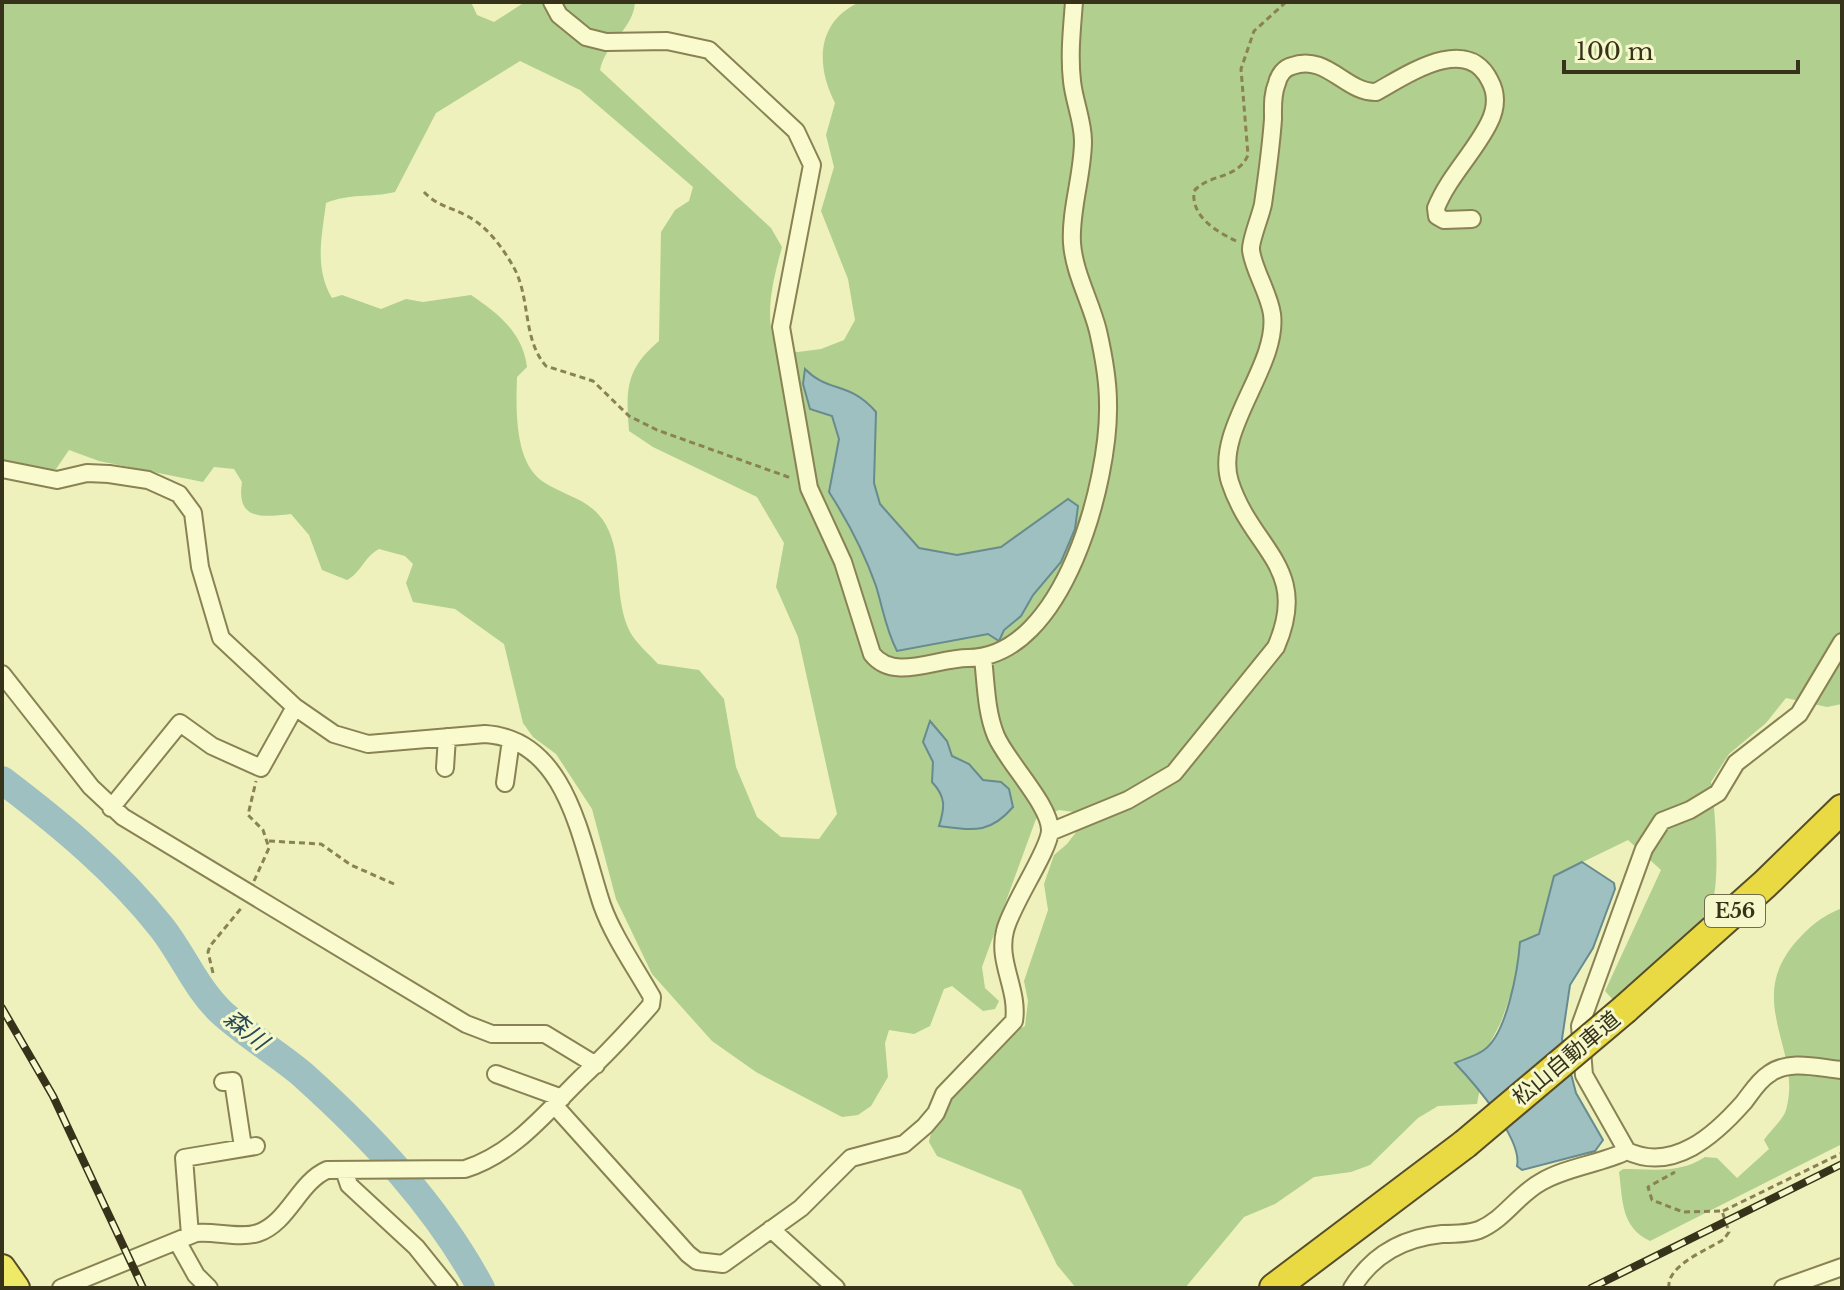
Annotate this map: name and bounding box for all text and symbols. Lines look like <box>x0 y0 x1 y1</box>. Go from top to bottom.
scale bar <box>1564 24 1798 74</box>
text: 100 m <box>1576 37 1654 66</box>
road number: E56 <box>1705 895 1765 927</box>
water label: 森川 <box>219 1003 276 1058</box>
street label: 松山自動車道 <box>1507 1006 1626 1111</box>

